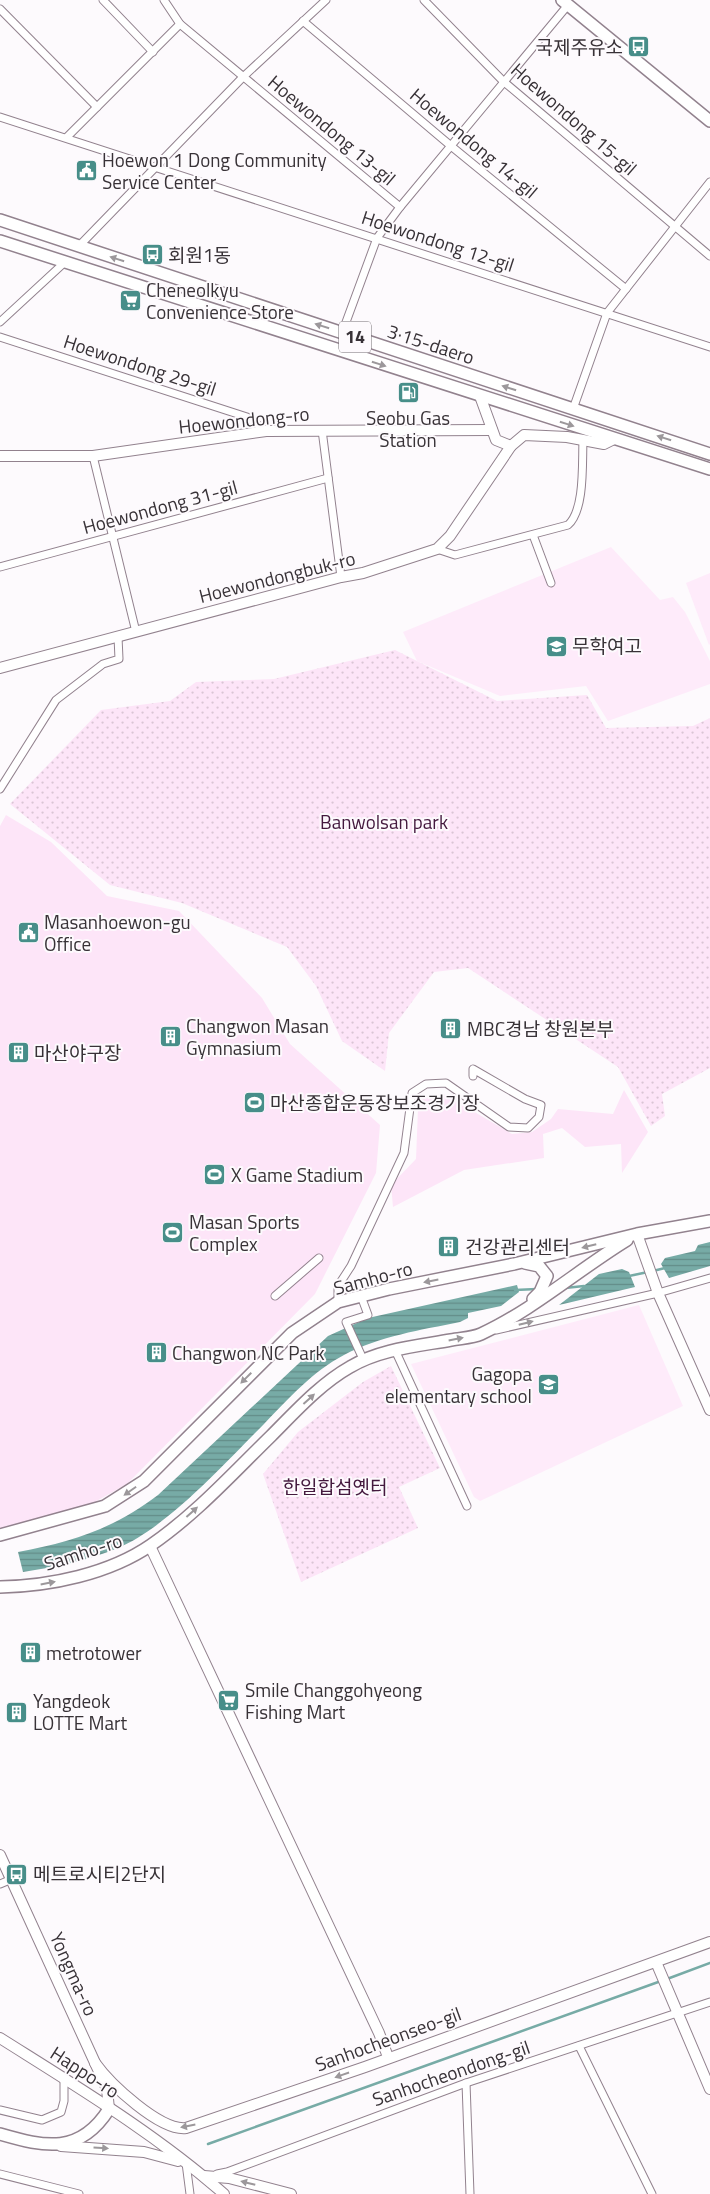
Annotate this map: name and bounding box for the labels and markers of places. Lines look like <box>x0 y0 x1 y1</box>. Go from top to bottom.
place label: 국제주유소 <box>536 32 623 61</box>
bus stop icon: 국제주유소 <box>627 35 651 59</box>
place label: Hoewon 1 Dong Community Service Center <box>102 145 327 196</box>
public building icon: Hoewon 1 Dong Community Service Center <box>74 159 98 183</box>
place label: 회원1동 <box>168 240 231 269</box>
bus stop icon: 회원1동 <box>140 243 164 267</box>
place label: Cheneolkyu Convenience Store <box>146 275 294 326</box>
supermarket icon: Cheneolkyu Convenience Store <box>118 289 142 313</box>
fuel station icon: Seobu Gas Station <box>396 380 420 404</box>
place label: Seobu Gas Station <box>366 403 450 454</box>
place label: 무학여고 <box>572 631 642 660</box>
school or university icon: 무학여고 <box>544 634 568 658</box>
place label: Masanhoewon-gu Office <box>44 907 191 958</box>
public building icon: Masanhoewon-gu Office <box>16 921 40 945</box>
place label: Changwon Masan Gymnasium <box>186 1011 329 1062</box>
place label: MBC경남 창원본부 <box>467 1014 614 1043</box>
building icon: MBC경남 창원본부 <box>439 1017 463 1041</box>
building icon: Changwon Masan Gymnasium <box>158 1025 182 1049</box>
place label: 마산야구장 <box>34 1038 121 1067</box>
building icon: 마산야구장 <box>6 1041 30 1065</box>
place label: 마산종합운동장보조경기장 <box>270 1088 480 1117</box>
sports icon: 마산종합운동장보조경기장 <box>242 1091 266 1115</box>
place label: X Game Stadium <box>231 1160 363 1189</box>
sports icon: X Game Stadium <box>203 1163 227 1187</box>
place label: Masan Sports Complex <box>189 1207 300 1258</box>
sports icon: Masan Sports Complex <box>161 1221 185 1245</box>
place label: 건강관리센터 <box>465 1232 570 1261</box>
building icon: 건강관리센터 <box>437 1235 461 1259</box>
place label: Changwon NC Park <box>172 1338 325 1367</box>
building icon: Changwon NC Park <box>144 1341 168 1365</box>
place label: Gagopa elementary school <box>385 1359 532 1410</box>
school or university icon: Gagopa elementary school <box>536 1373 560 1397</box>
place label: metrotower <box>46 1638 142 1667</box>
building icon: metrotower <box>18 1641 42 1665</box>
place label: Smile Changgohyeong Fishing Mart <box>245 1675 422 1726</box>
place label: Yangdeok LOTTE Mart <box>33 1686 128 1737</box>
supermarket icon: Smile Changgohyeong Fishing Mart <box>217 1689 241 1713</box>
building icon: Yangdeok LOTTE Mart <box>5 1700 29 1724</box>
place label: 메트로시티2단지 <box>33 1859 166 1888</box>
bus stop icon: 메트로시티2단지 <box>5 1862 29 1886</box>

